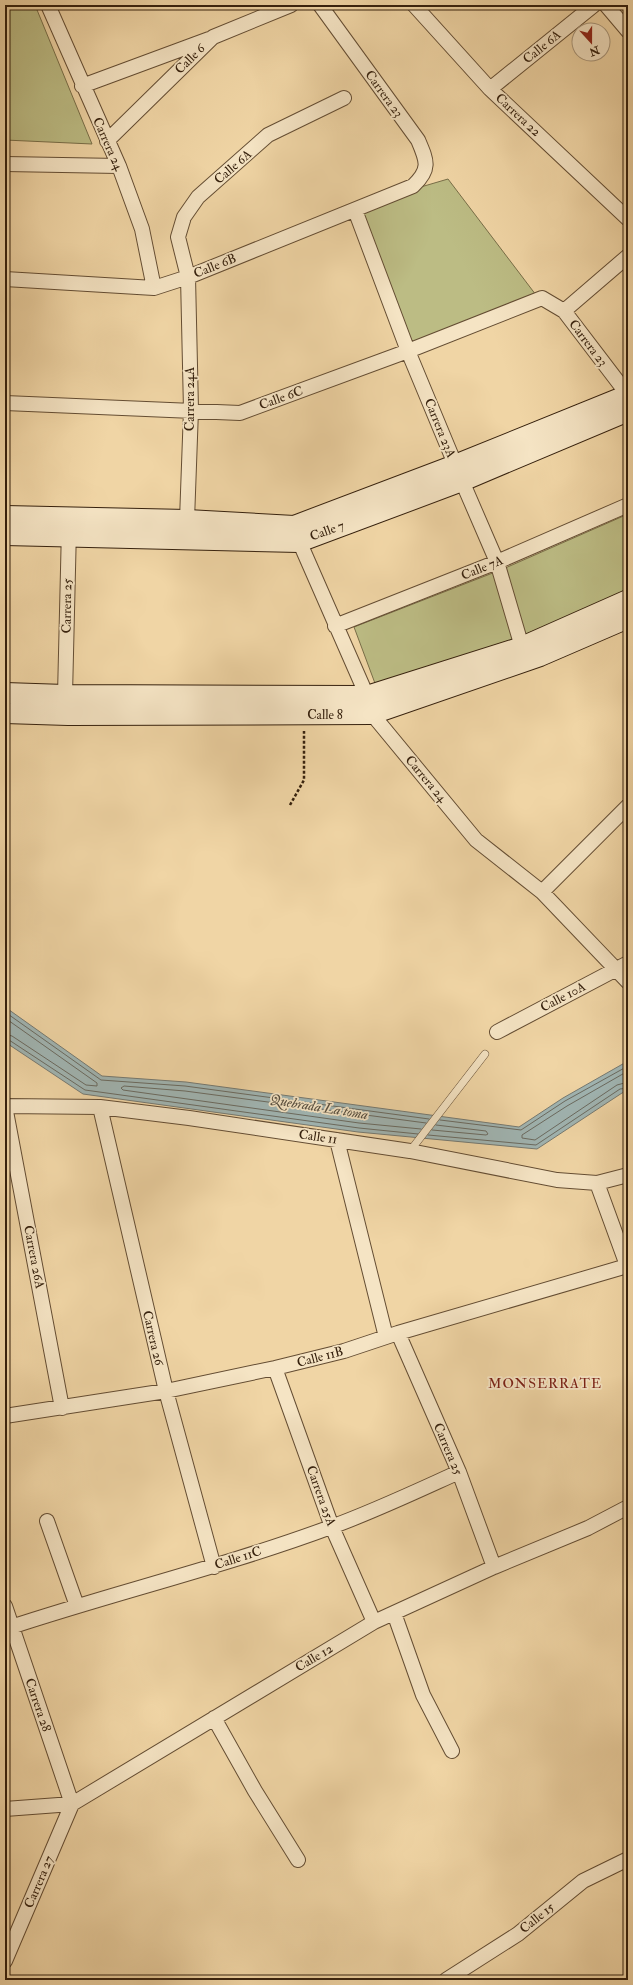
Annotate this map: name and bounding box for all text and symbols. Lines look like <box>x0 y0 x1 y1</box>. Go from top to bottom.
north arrow <box>571 22 611 62</box>
street label: Calle 6A <box>520 26 565 67</box>
street label: Calle 6 <box>172 40 209 77</box>
text: N <box>586 43 602 59</box>
street label: Carrera 23 <box>362 67 406 121</box>
street label: Carrera 22 <box>492 90 544 140</box>
street label: Carrera 24 <box>89 115 127 174</box>
street label: Calle 6A <box>211 146 256 188</box>
street label: Calle 6B <box>191 250 239 282</box>
street label: Carrera 23 <box>565 316 611 370</box>
street label: Carrera 24A <box>182 366 198 431</box>
street label: Calle 6C <box>257 383 305 413</box>
street label: Carrera 23A <box>421 396 459 461</box>
street label: Calle 7 <box>308 517 346 545</box>
street label: Calle 7A <box>459 552 506 584</box>
street label: Carrera 25 <box>59 578 75 634</box>
street label: Calle 8 <box>307 707 343 723</box>
street label: Carrera 24 <box>402 752 451 807</box>
street label: Calle 10A <box>538 978 589 1016</box>
water label: Quebrada La toma <box>269 1091 370 1124</box>
street label: Calle 11 <box>298 1126 339 1148</box>
street label: Carrera 26A <box>20 1224 48 1291</box>
street label: Carrera 26 <box>139 1309 167 1368</box>
street label: Calle 11B <box>295 1343 345 1371</box>
district label: MONSERRATE <box>488 1375 602 1392</box>
street label: Carrera 25 <box>430 1421 466 1478</box>
street label: Carrera 25A <box>303 1464 340 1529</box>
street label: Calle 11C <box>213 1543 263 1573</box>
street label: Calle 12 <box>292 1640 336 1675</box>
street label: Carrera 28 <box>21 1676 55 1734</box>
street label: Carrera 27 <box>21 1853 57 1911</box>
street label: Calle 15 <box>516 1899 558 1937</box>

